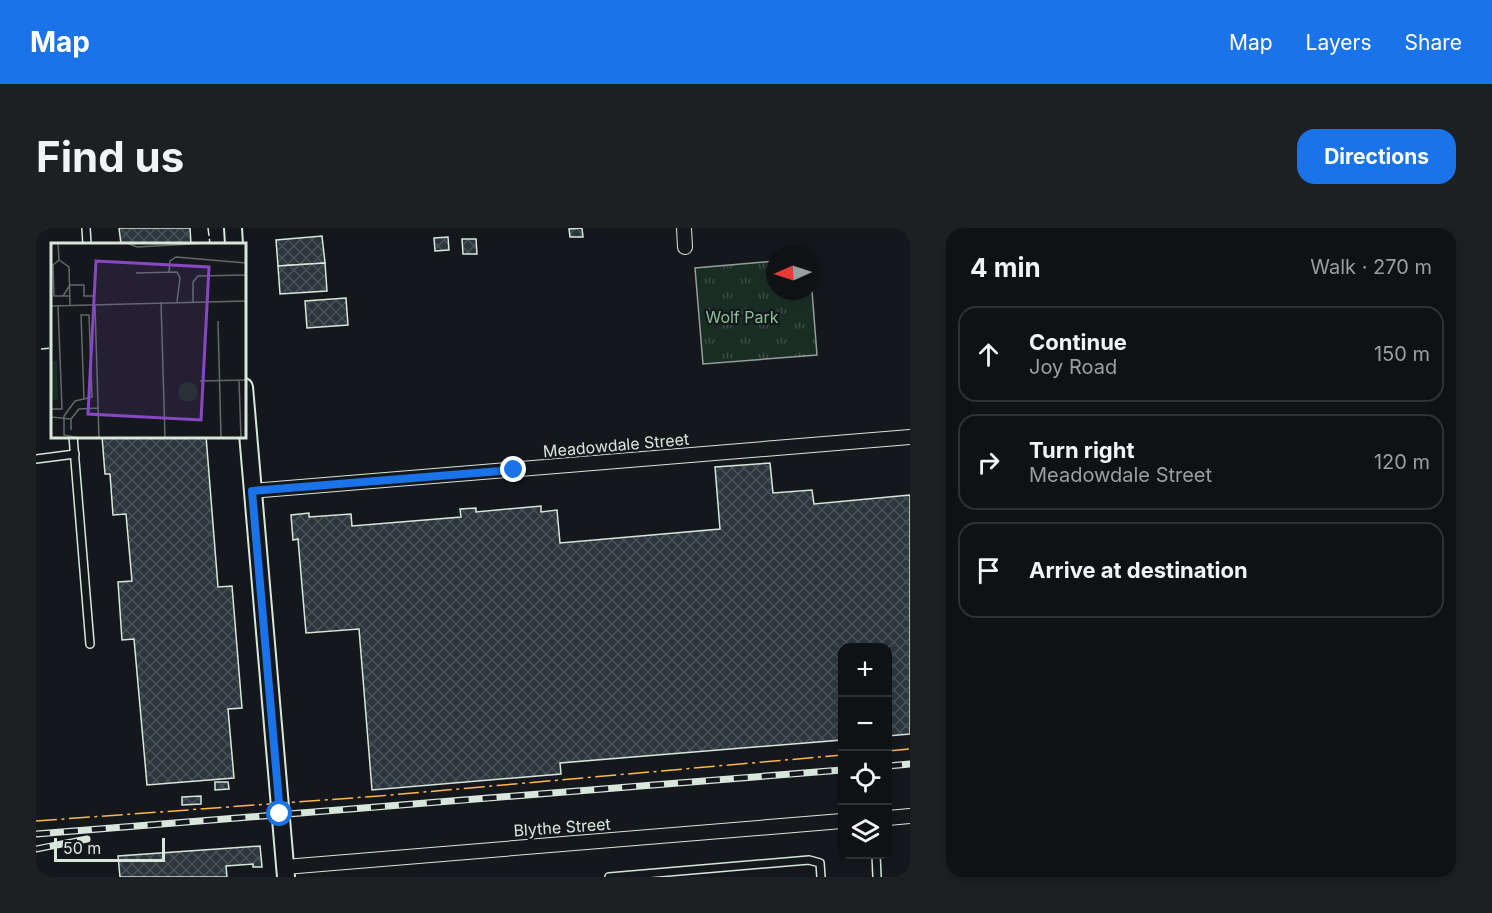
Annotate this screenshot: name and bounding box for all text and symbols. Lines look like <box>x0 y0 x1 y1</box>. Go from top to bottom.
text: Map <box>30 25 90 59</box>
text: Map <box>1229 30 1273 55</box>
text: Layers <box>1306 30 1372 55</box>
text: Share <box>1405 30 1462 55</box>
button: Directions <box>1297 129 1456 184</box>
text: Find us <box>36 131 184 182</box>
inset map <box>51 243 246 438</box>
north arrow <box>766 246 820 300</box>
text: 4 min <box>970 252 1041 283</box>
text: Walk · 270 m <box>1310 255 1432 279</box>
park label: Wolf Park <box>705 307 779 327</box>
text: Continue <box>1029 329 1127 355</box>
icon: ahead <box>972 338 1005 371</box>
text: 150 m <box>1374 342 1430 366</box>
text: Joy Road <box>1029 355 1117 379</box>
street label: Meadowdale Street <box>542 429 690 461</box>
text: Turn right <box>1029 437 1135 463</box>
icon: right <box>972 446 1005 479</box>
text: 120 m <box>1374 450 1430 474</box>
route end <box>500 456 526 482</box>
text: Meadowdale Street <box>1029 463 1212 487</box>
icon: arrive <box>972 554 1005 587</box>
text: Arrive at destination <box>1029 557 1248 583</box>
map controls <box>838 643 892 859</box>
button: + <box>838 643 892 697</box>
button: − <box>838 697 892 751</box>
button: locate <box>838 751 892 805</box>
route start <box>266 800 292 826</box>
button: layers <box>838 805 892 859</box>
street label: Blythe Street <box>513 814 611 840</box>
scale bar <box>54 835 165 862</box>
text: 50 m <box>63 838 101 858</box>

